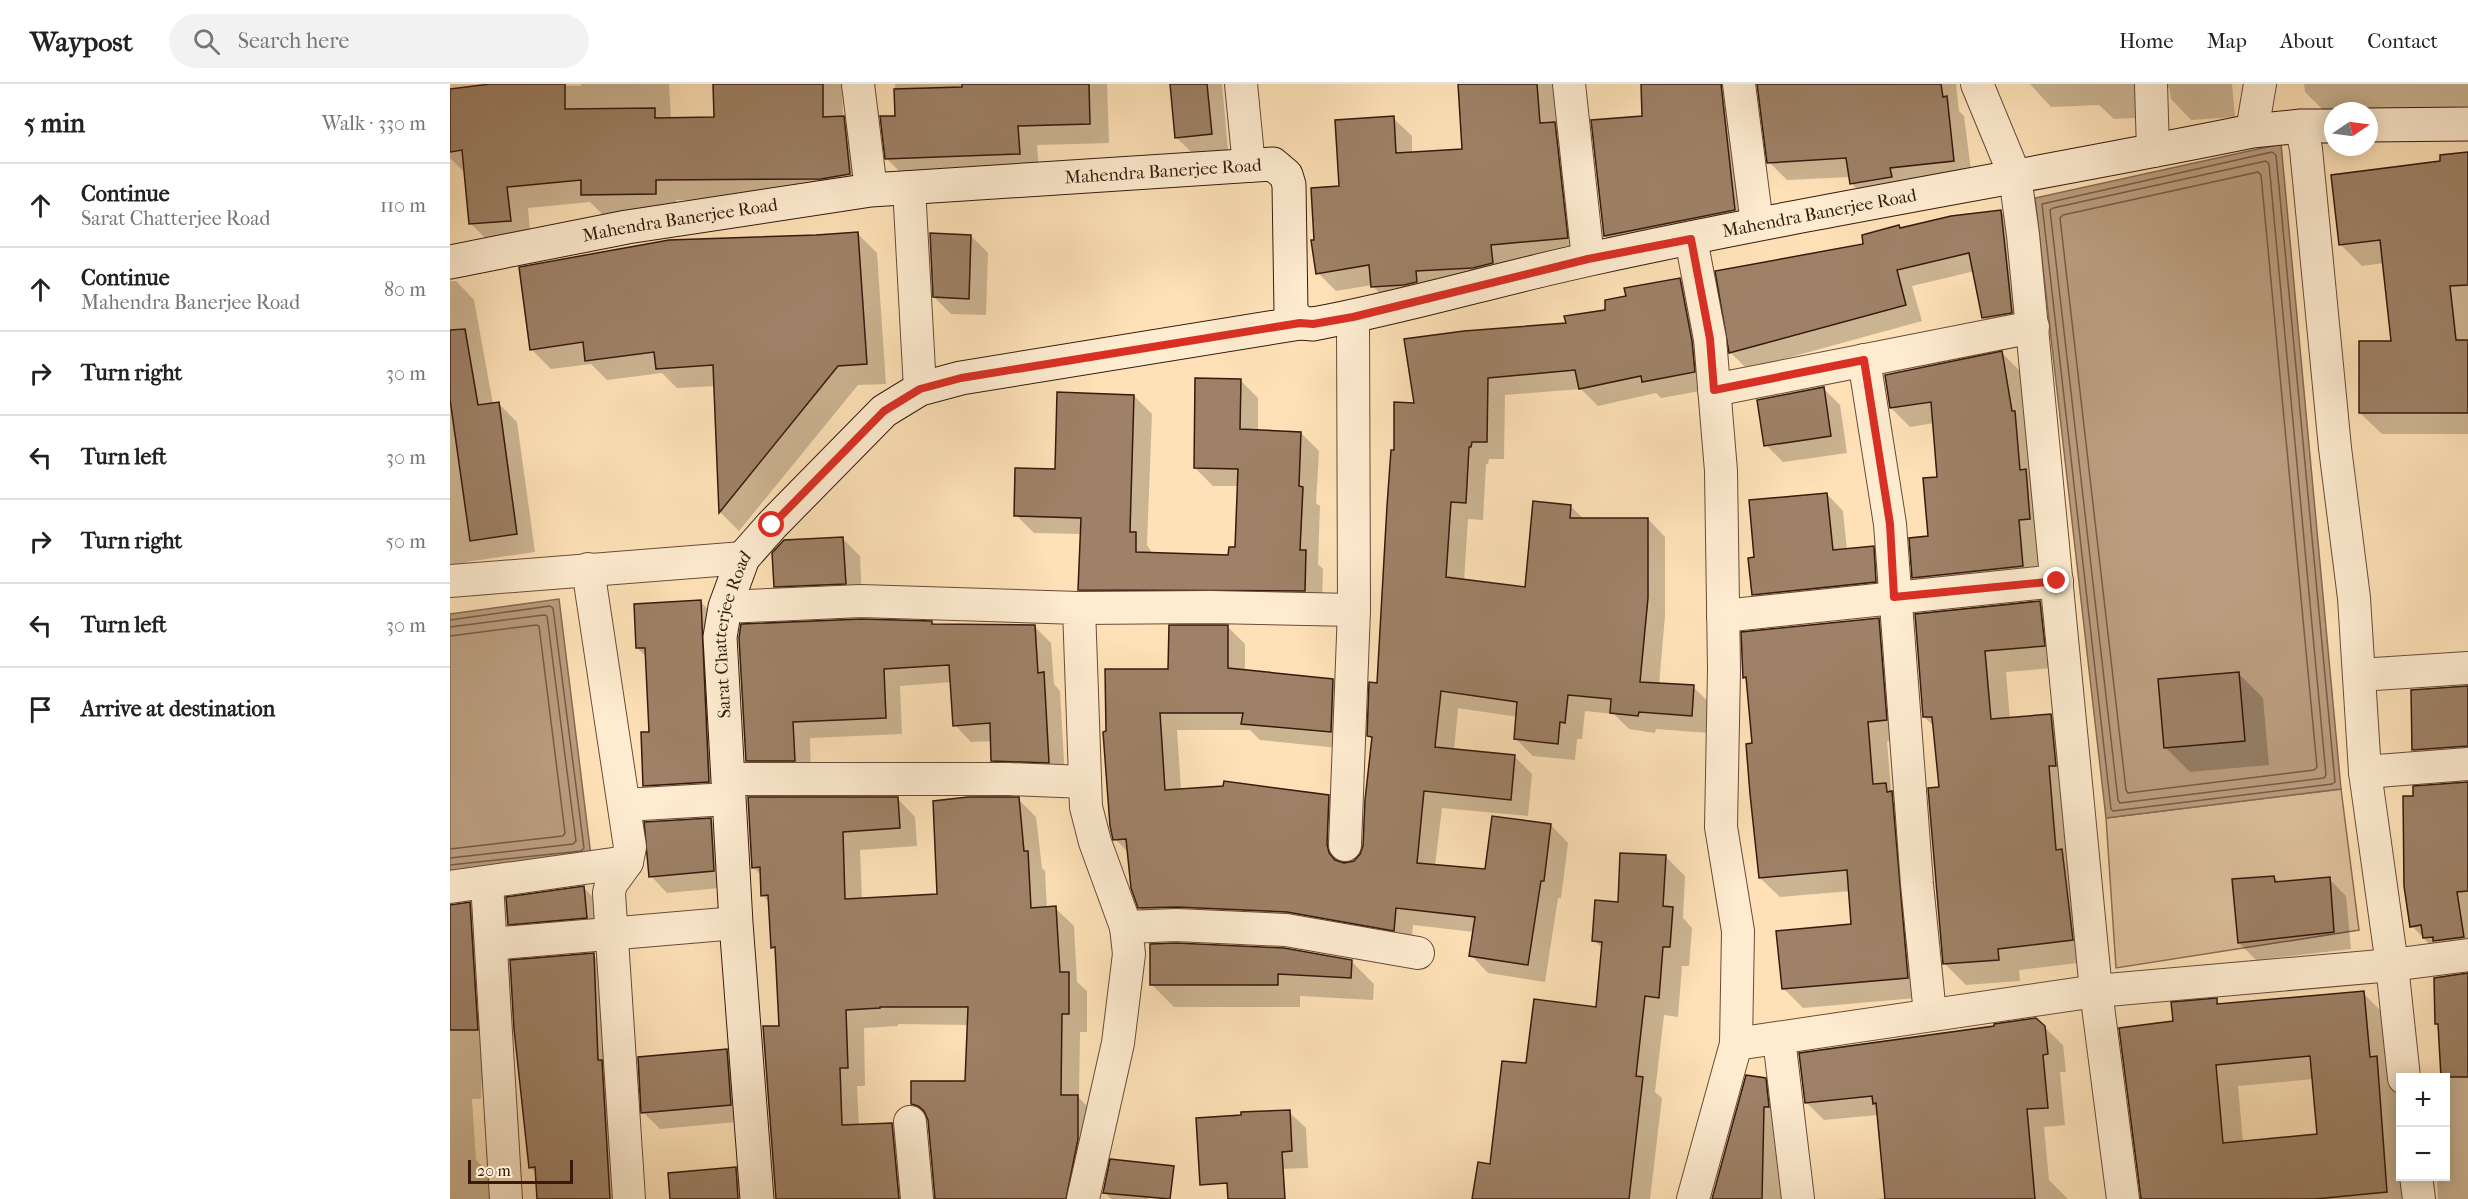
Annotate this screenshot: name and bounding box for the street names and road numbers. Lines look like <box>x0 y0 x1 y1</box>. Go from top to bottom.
street label: Mahendra Banerjee Road <box>1064 154 1263 188</box>
street label: Mahendra Banerjee Road <box>1720 184 1918 242</box>
street label: Mahendra Banerjee Road <box>581 194 779 246</box>
street label: Sarat Chatterjee Road <box>710 546 755 719</box>

